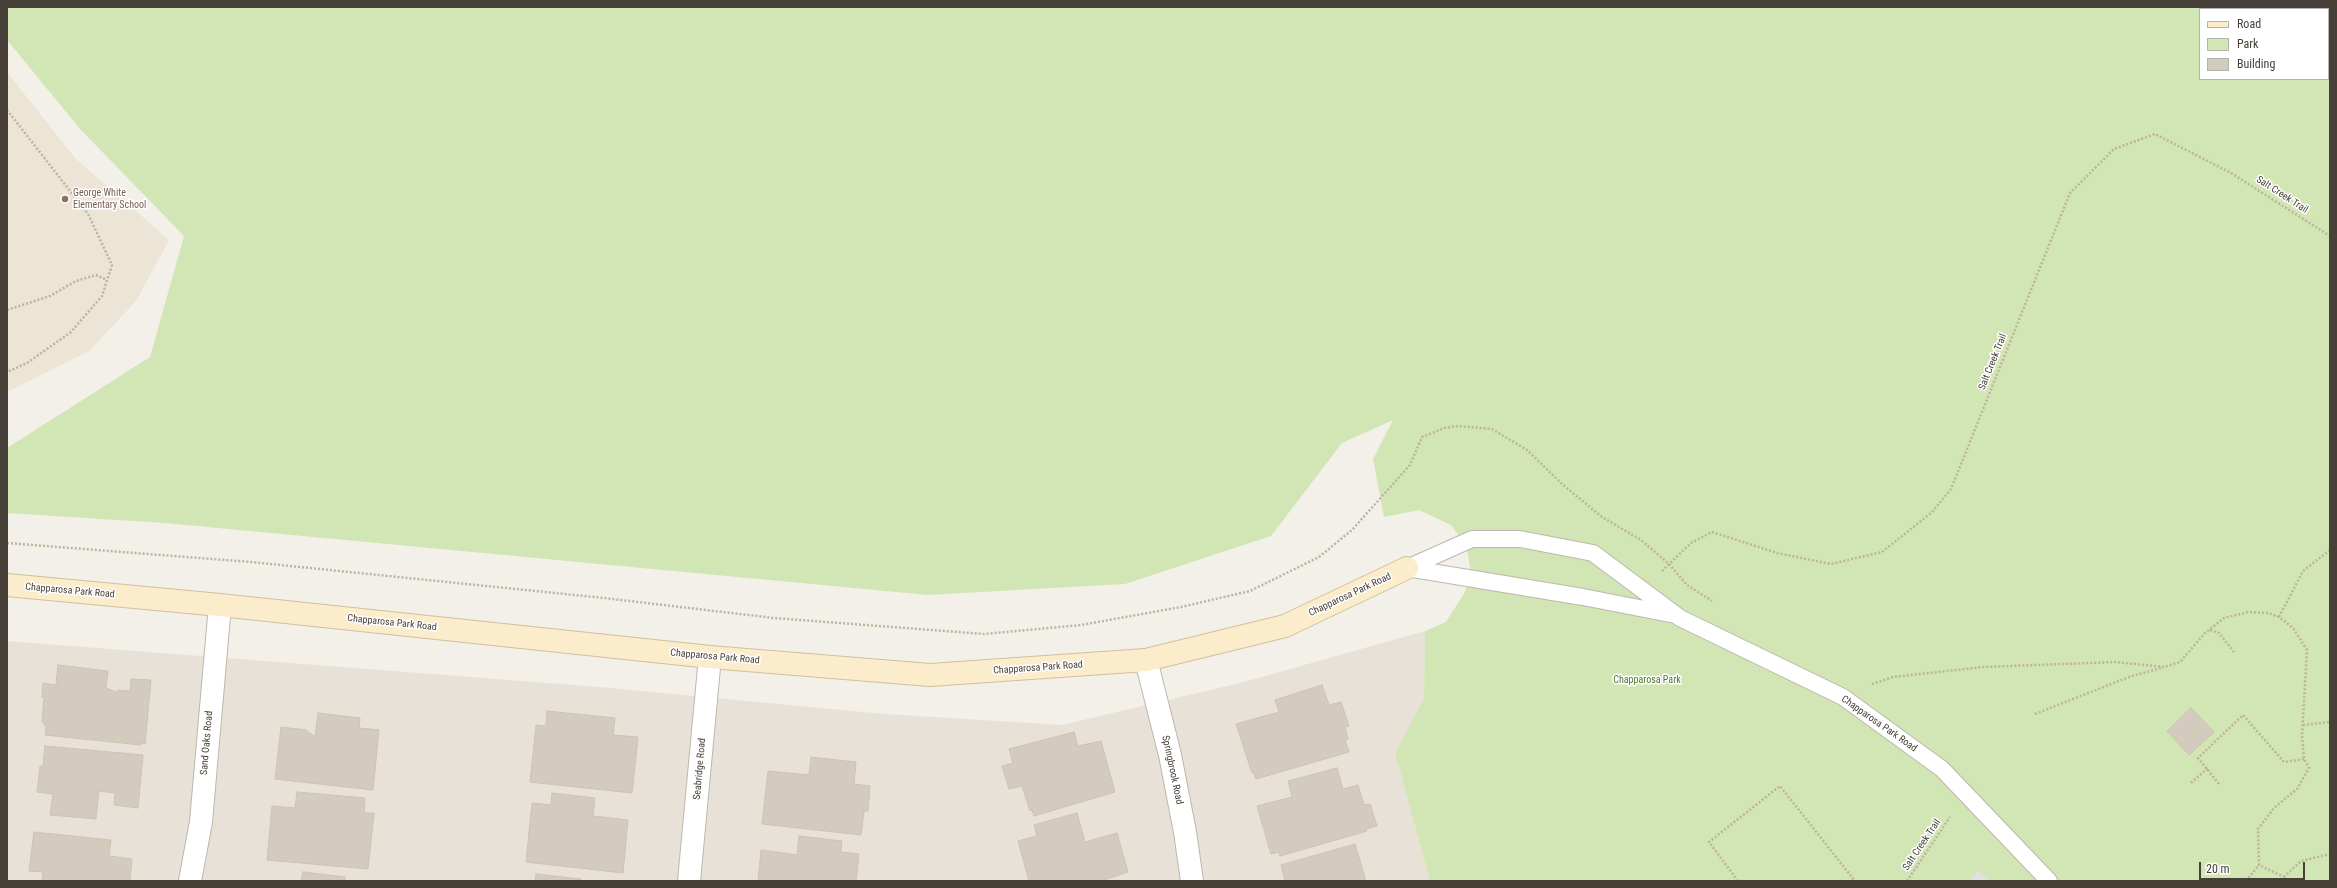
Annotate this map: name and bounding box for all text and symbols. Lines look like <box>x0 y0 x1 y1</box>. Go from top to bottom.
legend <box>2199 8 2329 80</box>
text: Road <box>2237 17 2261 31</box>
text: Park <box>2237 37 2258 51</box>
text: Building <box>2237 57 2275 71</box>
street label: Salt Creek Trail <box>2254 174 2310 216</box>
place label: George White Elementary School <box>73 187 146 210</box>
marker: George White Elementary School <box>60 194 70 204</box>
street label: Salt Creek Trail <box>1976 332 2010 392</box>
street label: Chapparosa Park Road <box>1307 571 1393 619</box>
street label: Chapparosa Park Road <box>25 581 115 601</box>
street label: Chapparosa Park Road <box>347 612 437 634</box>
street label: Chapparosa Park Road <box>670 647 760 667</box>
street label: Chapparosa Park Road <box>993 659 1083 677</box>
park label: Chapparosa Park <box>1613 674 1681 686</box>
street label: Chapparosa Park Road <box>1839 693 1919 755</box>
street label: Sand Oaks Road <box>198 710 216 776</box>
street label: Springbrook Road <box>1159 735 1185 805</box>
street label: Seabridge Road <box>691 738 709 800</box>
street label: Salt Creek Trail <box>1900 817 1944 873</box>
scale bar <box>2201 854 2307 880</box>
text: 20 m <box>2206 862 2230 876</box>

